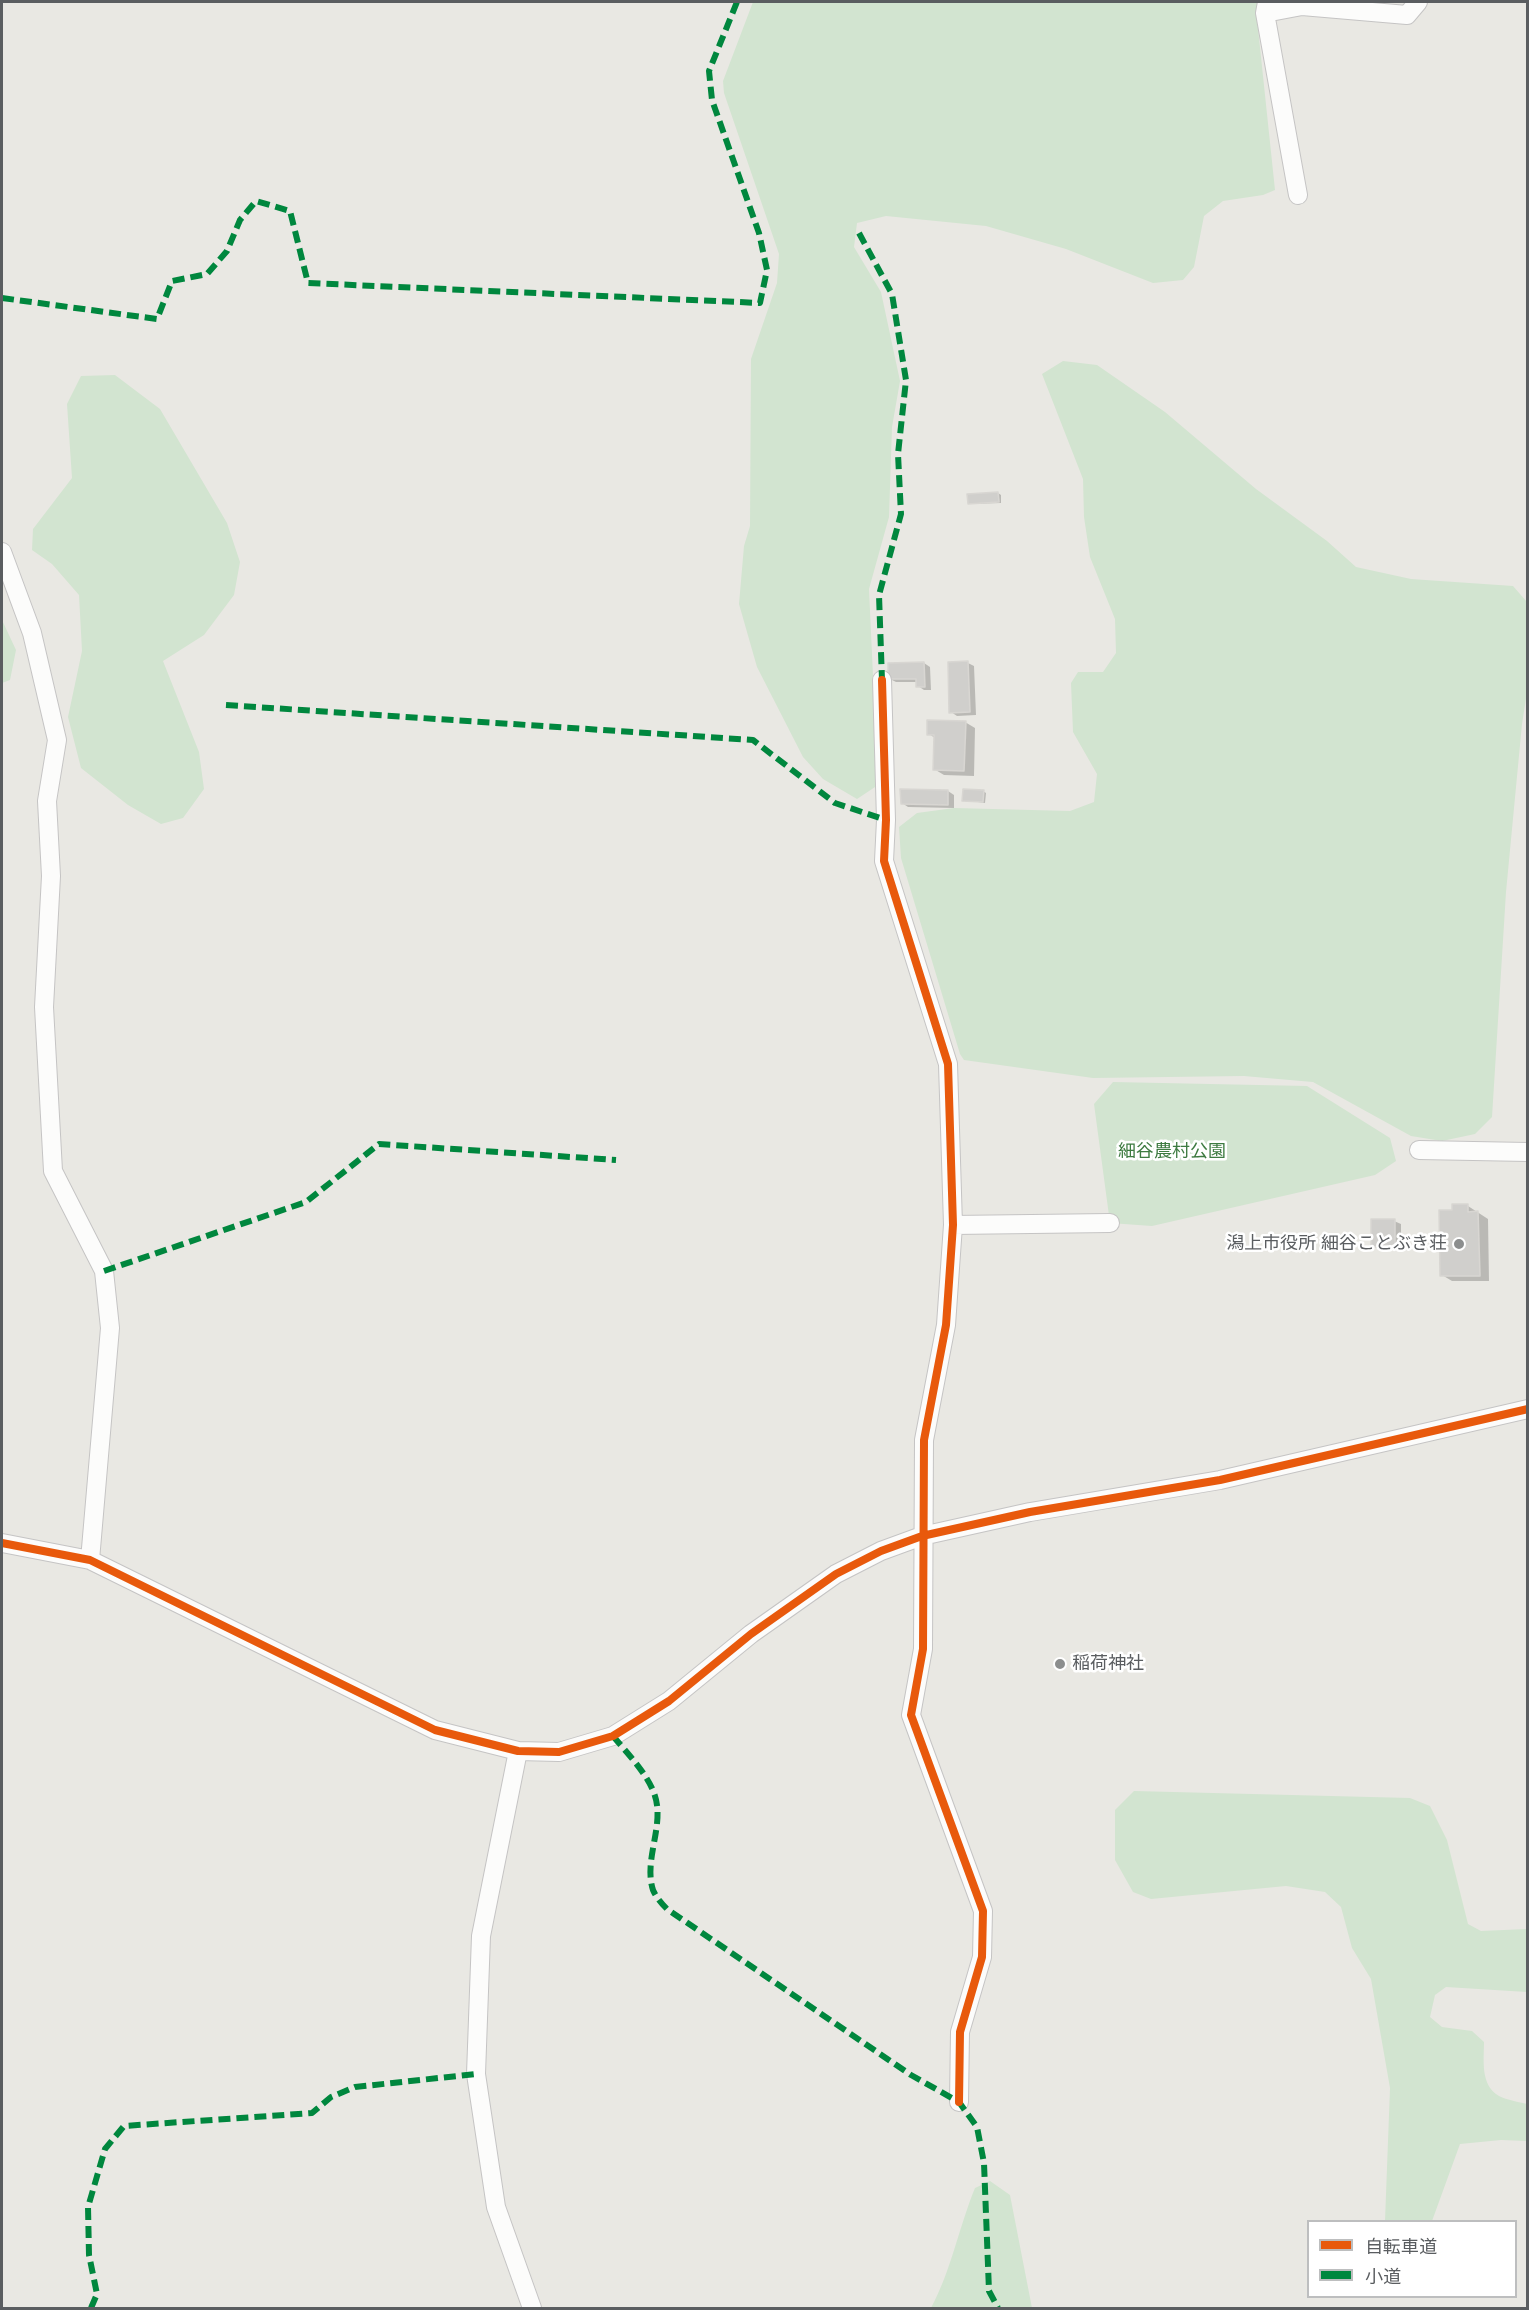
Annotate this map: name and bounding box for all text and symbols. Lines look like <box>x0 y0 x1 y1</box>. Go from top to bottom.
park label: 細谷農村公園 <box>1118 1141 1226 1163</box>
place label: 潟上市役所 細谷ことぶき荘 <box>1226 1233 1447 1255</box>
marker: 潟上市役所 細谷ことぶき荘 <box>1452 1237 1466 1251</box>
place label: 稲荷神社 <box>1072 1653 1144 1675</box>
marker: 稲荷神社 <box>1053 1657 1067 1671</box>
legend <box>1307 2220 1517 2298</box>
text: 自転車道 <box>1365 2236 1437 2258</box>
text: 小道 <box>1365 2266 1401 2288</box>

